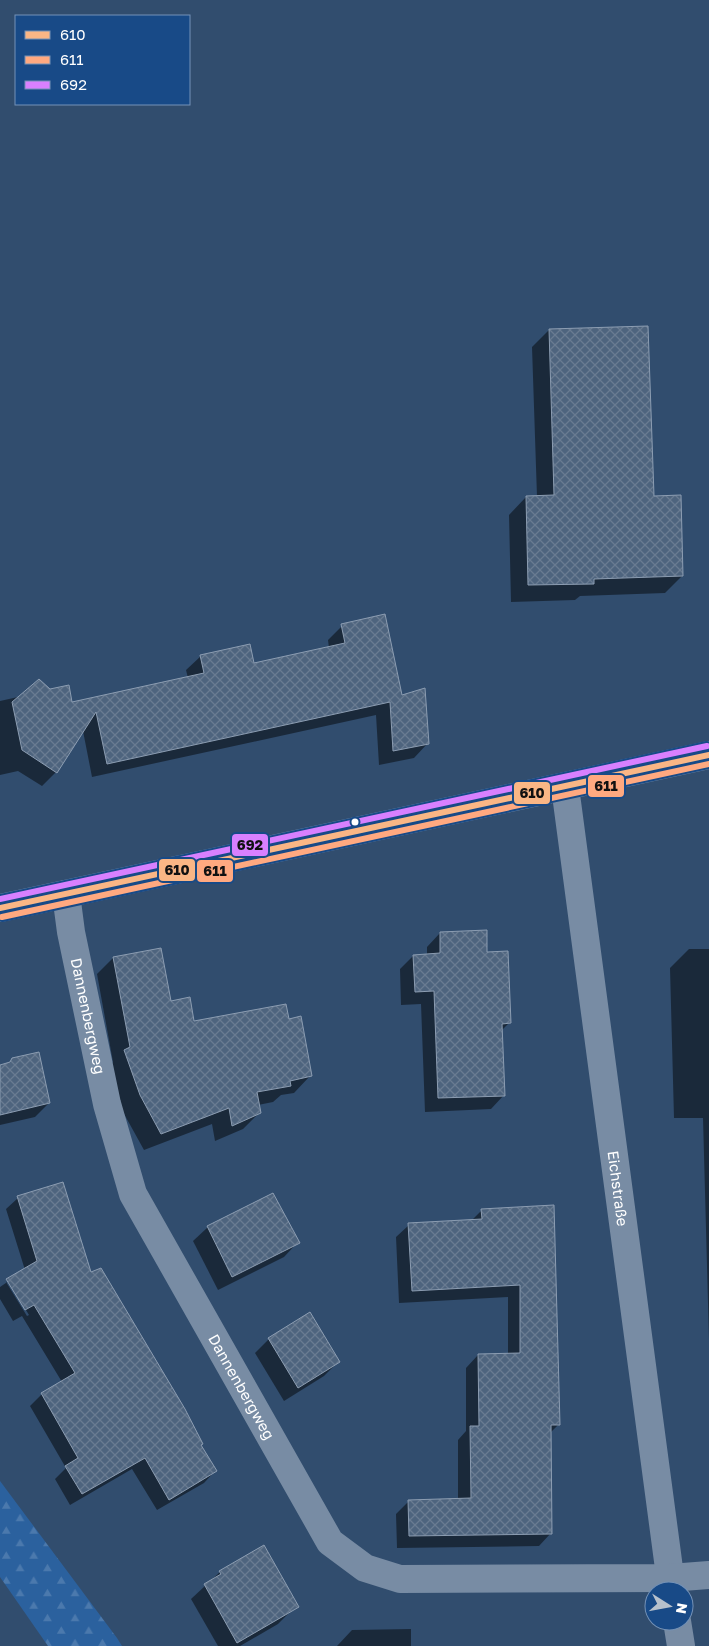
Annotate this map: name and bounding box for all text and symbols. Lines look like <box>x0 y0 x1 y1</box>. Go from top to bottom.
legend <box>15 15 190 105</box>
text: 610 <box>60 25 86 43</box>
text: 611 <box>60 50 84 68</box>
text: 692 <box>60 75 87 93</box>
line badge: 611 <box>587 774 625 798</box>
text: 611 <box>594 777 618 794</box>
line badge: 610 <box>513 781 551 805</box>
text: 610 <box>519 784 545 801</box>
unlabelled marker <box>350 817 360 827</box>
line badge: 692 <box>231 833 269 857</box>
text: 692 <box>237 836 264 853</box>
line badge: 610 <box>158 858 196 882</box>
line badge: 611 <box>196 859 234 883</box>
text: 610 <box>164 861 190 878</box>
text: 611 <box>203 862 227 879</box>
street label: Dannenbergweg <box>68 956 109 1076</box>
street label: Eichstraße <box>604 1150 632 1228</box>
street label: Dannenbergweg <box>205 1331 279 1442</box>
north arrow <box>644 1581 694 1631</box>
text: N <box>673 1602 692 1615</box>

